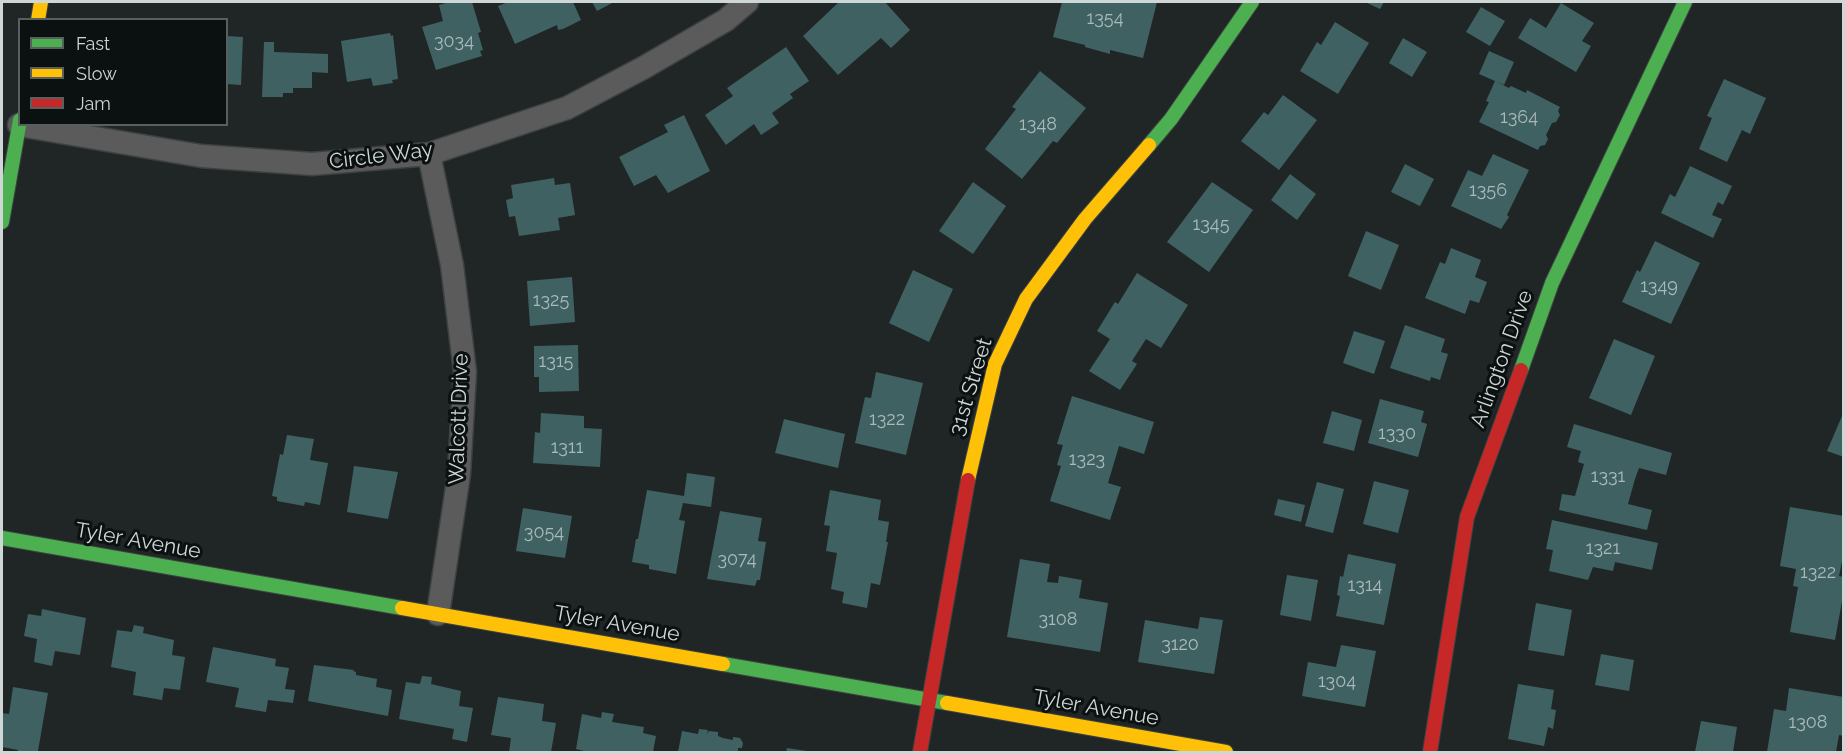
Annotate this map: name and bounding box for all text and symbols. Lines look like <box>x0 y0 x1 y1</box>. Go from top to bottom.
house number: 1354 <box>1087 8 1123 30</box>
legend <box>18 18 228 126</box>
house number: 3034 <box>434 31 474 53</box>
text: Fast <box>76 33 110 54</box>
text: Slow <box>76 63 117 84</box>
text: Jam <box>76 93 111 114</box>
house number: 1364 <box>1500 107 1538 129</box>
house number: 1348 <box>1019 114 1057 136</box>
street label: Circle Way <box>328 137 434 175</box>
house number: 1356 <box>1469 180 1507 202</box>
house number: 1345 <box>1193 214 1229 236</box>
house number: 1349 <box>1640 276 1678 298</box>
street label: Arlington Drive <box>1466 287 1538 431</box>
house number: 1325 <box>533 290 569 312</box>
street label: 31st Street <box>944 335 998 439</box>
house number: 1315 <box>539 351 573 373</box>
street label: Walcott Drive <box>444 353 474 485</box>
house number: 1322 <box>869 409 905 431</box>
house number: 1330 <box>1378 423 1416 445</box>
house number: 1311 <box>551 437 583 459</box>
house number: 1323 <box>1069 449 1105 471</box>
house number: 1331 <box>1591 466 1625 488</box>
street label: Tyler Avenue <box>73 518 203 564</box>
house number: 3054 <box>524 522 564 544</box>
house number: 1321 <box>1586 538 1620 560</box>
house number: 3074 <box>717 549 757 571</box>
house number: 1322 <box>1800 562 1836 584</box>
house number: 1314 <box>1348 575 1382 597</box>
street label: Tyler Avenue <box>552 601 682 647</box>
house number: 3108 <box>1038 609 1078 631</box>
house number: 3120 <box>1161 634 1199 656</box>
house number: 1304 <box>1318 671 1356 693</box>
street label: Tyler Avenue <box>1031 685 1161 731</box>
house number: 1308 <box>1788 712 1828 734</box>

